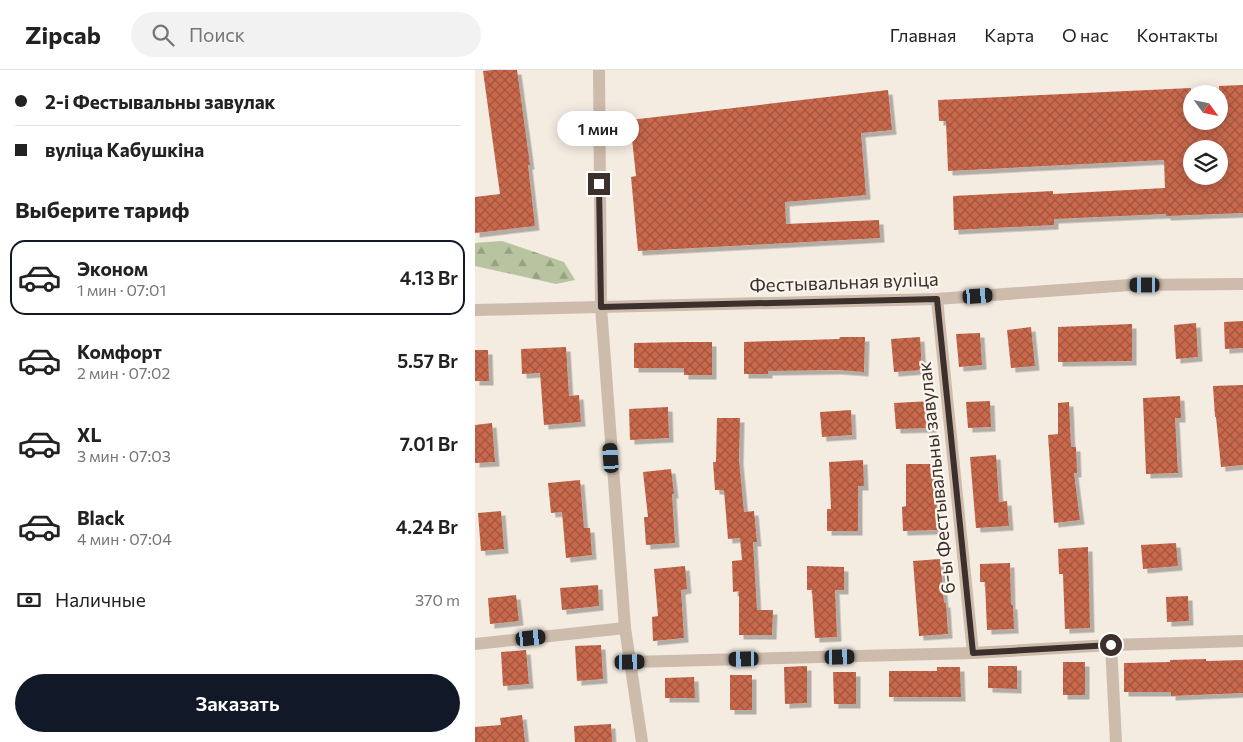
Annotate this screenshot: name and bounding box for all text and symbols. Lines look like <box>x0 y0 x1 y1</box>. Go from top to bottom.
search box <box>131 12 481 57</box>
text: Zipcab <box>25 20 101 49</box>
icon: search <box>149 21 177 49</box>
text: Поиск <box>189 23 245 46</box>
text: Главная <box>890 24 956 46</box>
text: Карта <box>984 24 1034 46</box>
text: О нас <box>1062 24 1109 46</box>
text: Контакты <box>1137 24 1218 46</box>
north arrow <box>1183 85 1227 130</box>
map controls <box>1183 85 1228 185</box>
text: 2-і Фестывальны завулак <box>45 90 275 113</box>
callout: 1 мин <box>558 112 640 146</box>
text: 1 мин <box>578 119 618 138</box>
text: вуліца Кабушкіна <box>45 138 204 161</box>
button: layers <box>1183 140 1228 185</box>
route end <box>588 173 610 195</box>
text: Выберите тариф <box>15 196 189 223</box>
icon: car <box>17 255 62 300</box>
text: Эконом <box>77 257 148 280</box>
text: 4.13 Br <box>400 266 458 289</box>
street label: Фестывальная вуліца <box>749 267 939 296</box>
car <box>1130 278 1160 293</box>
text: 1 мин · 07:01 <box>77 280 166 299</box>
car <box>962 287 993 305</box>
icon: car <box>17 338 62 383</box>
text: Комфорт <box>77 340 162 363</box>
text: 5.57 Br <box>397 349 458 372</box>
street label: 6-ы Фестывальны завулак <box>912 361 959 595</box>
text: 2 мин · 07:02 <box>77 363 170 382</box>
icon: car <box>17 421 62 466</box>
text: XL <box>77 423 102 446</box>
text: 7.01 Br <box>400 432 458 455</box>
car <box>602 443 619 473</box>
text: 3 мин · 07:03 <box>77 446 171 465</box>
icon: car <box>17 504 62 549</box>
text: Black <box>77 506 125 529</box>
text: 4.24 Br <box>396 515 458 538</box>
text: 4 мин · 07:04 <box>77 529 172 548</box>
icon: cash <box>15 586 43 614</box>
text: Наличные <box>55 588 146 611</box>
text: 370 m <box>415 590 460 609</box>
car <box>515 629 546 647</box>
route start <box>1100 634 1122 656</box>
car <box>824 649 855 665</box>
car <box>728 651 759 667</box>
car <box>614 654 645 670</box>
button: Заказать <box>15 674 460 732</box>

